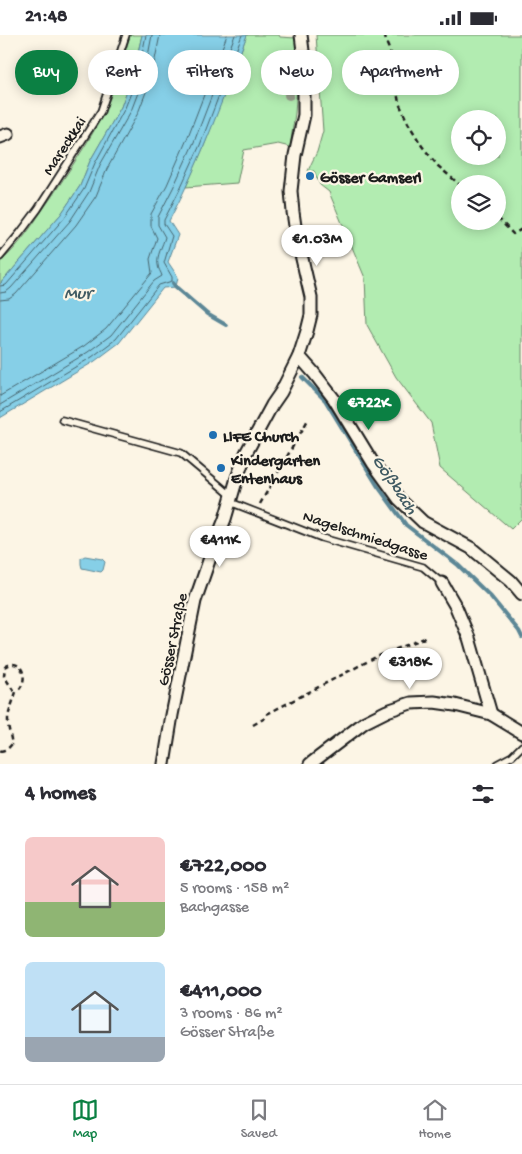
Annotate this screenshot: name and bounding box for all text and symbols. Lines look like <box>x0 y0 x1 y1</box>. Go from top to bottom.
text: 21:48 <box>25 6 67 29</box>
chip: Buy <box>15 50 78 95</box>
chip: Rent <box>88 50 158 95</box>
chip: Filters <box>168 50 251 95</box>
chip: New <box>261 50 332 95</box>
chip: Apartment <box>342 50 459 95</box>
map controls <box>451 110 506 230</box>
button: locate <box>451 110 506 165</box>
street label: Mareckkai <box>40 114 92 180</box>
marker: Gösser Gamserl <box>304 170 316 182</box>
place label: Gösser Gamserl <box>320 170 422 189</box>
button: layers <box>451 175 506 230</box>
pin: €1.03M <box>276 225 358 267</box>
text: €1.03M <box>292 231 342 250</box>
water label: Mur <box>64 284 95 305</box>
pin: €722K <box>334 389 404 431</box>
text: €722K <box>348 395 390 414</box>
marker: LIFE Church <box>207 429 219 441</box>
place label: LIFE Church <box>223 429 300 448</box>
water label: Gößbach <box>367 452 422 519</box>
place label: Kindergarten Entenhaus <box>230 453 321 490</box>
marker: Kindergarten Entenhaus <box>215 462 227 474</box>
street label: Nagelschmiedgasse <box>300 508 431 567</box>
pin: €411K <box>185 525 255 568</box>
text: €411K <box>201 532 239 551</box>
street label: Gösser Straße <box>155 591 194 688</box>
pin: €318K <box>375 647 445 690</box>
text: €318K <box>389 654 431 673</box>
icon: filters <box>469 780 497 808</box>
text: 4 homes <box>25 782 96 807</box>
text: €722,000 <box>180 855 266 880</box>
icon: home <box>65 857 125 917</box>
text: 5 rooms · 158 m² <box>180 880 289 899</box>
text: Bachgasse <box>180 899 249 918</box>
text: €411,000 <box>180 980 262 1005</box>
icon: home <box>65 982 125 1042</box>
text: 3 rooms · 86 m² <box>180 1005 283 1024</box>
text: Gösser Straße <box>180 1024 274 1043</box>
tab: Map <box>71 1096 99 1143</box>
tab: Saved <box>241 1096 277 1143</box>
tab: Home <box>419 1096 451 1143</box>

